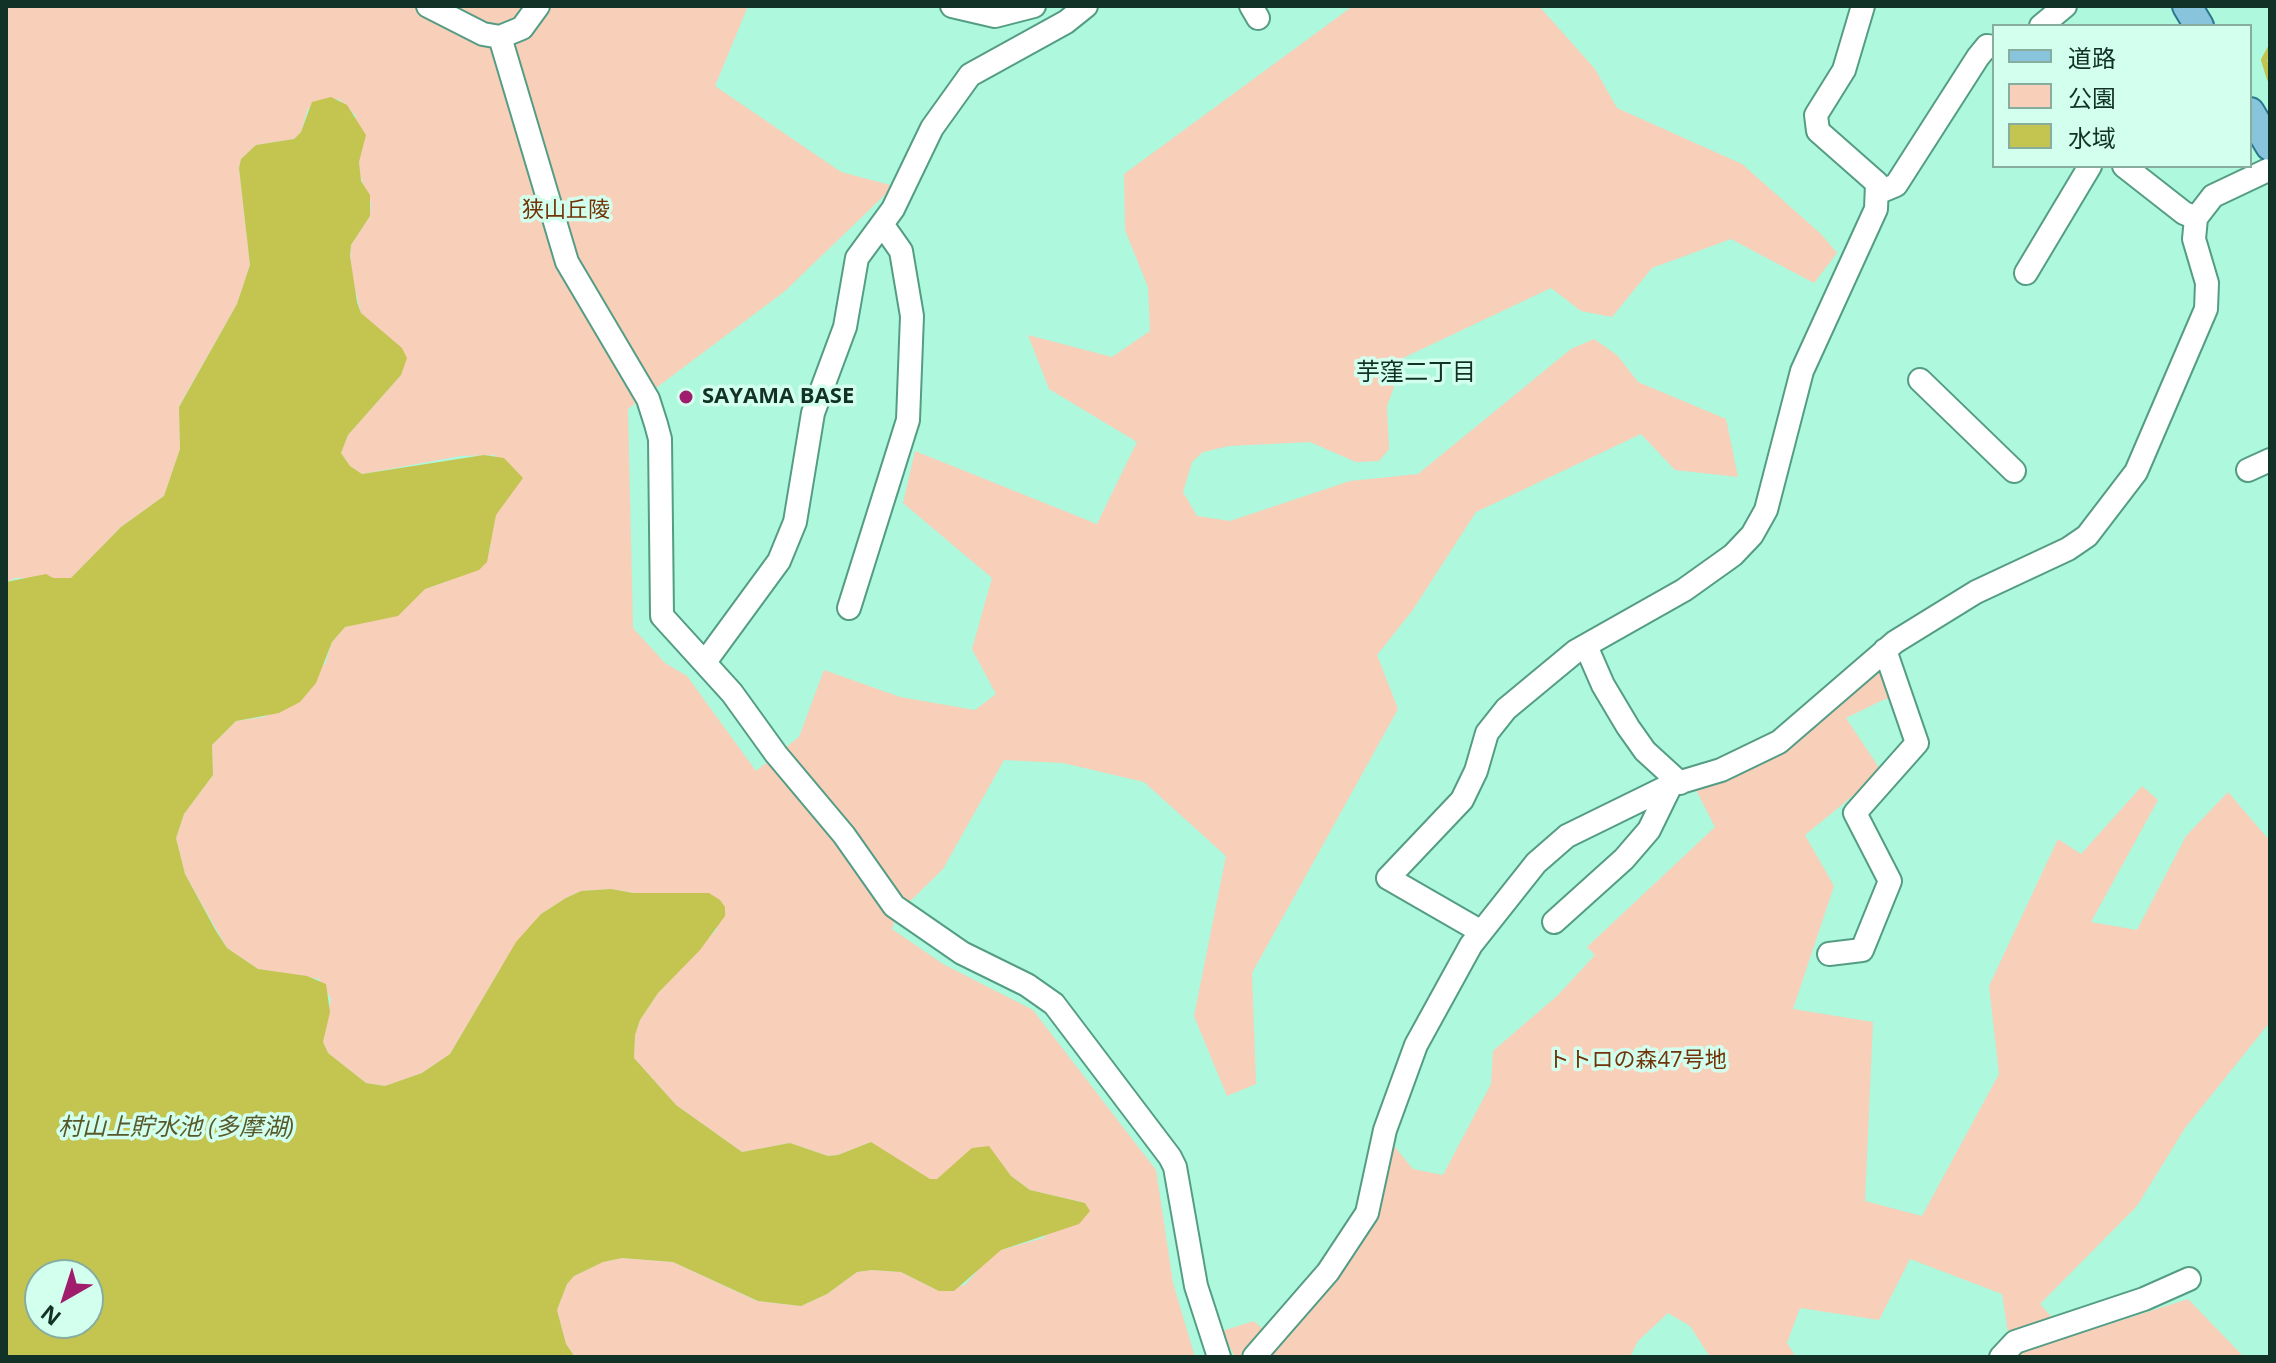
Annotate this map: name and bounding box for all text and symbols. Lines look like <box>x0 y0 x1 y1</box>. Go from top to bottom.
legend <box>1992 24 2252 168</box>
text: 道路 <box>2068 41 2116 74</box>
text: 公園 <box>2068 81 2116 114</box>
text: 水域 <box>2068 121 2116 154</box>
park label: 狭山丘陵 <box>522 198 610 224</box>
district label: 芋窪二丁目 <box>1356 359 1476 387</box>
place label: SAYAMA BASE <box>702 384 854 410</box>
marker: SAYAMA BASE <box>677 388 695 406</box>
park label: トトロの森47号地 <box>1547 1048 1727 1074</box>
water label: 村山上貯水池 (多摩湖) <box>58 1114 294 1142</box>
north arrow <box>24 1259 104 1339</box>
text: N <box>34 1299 67 1333</box>

